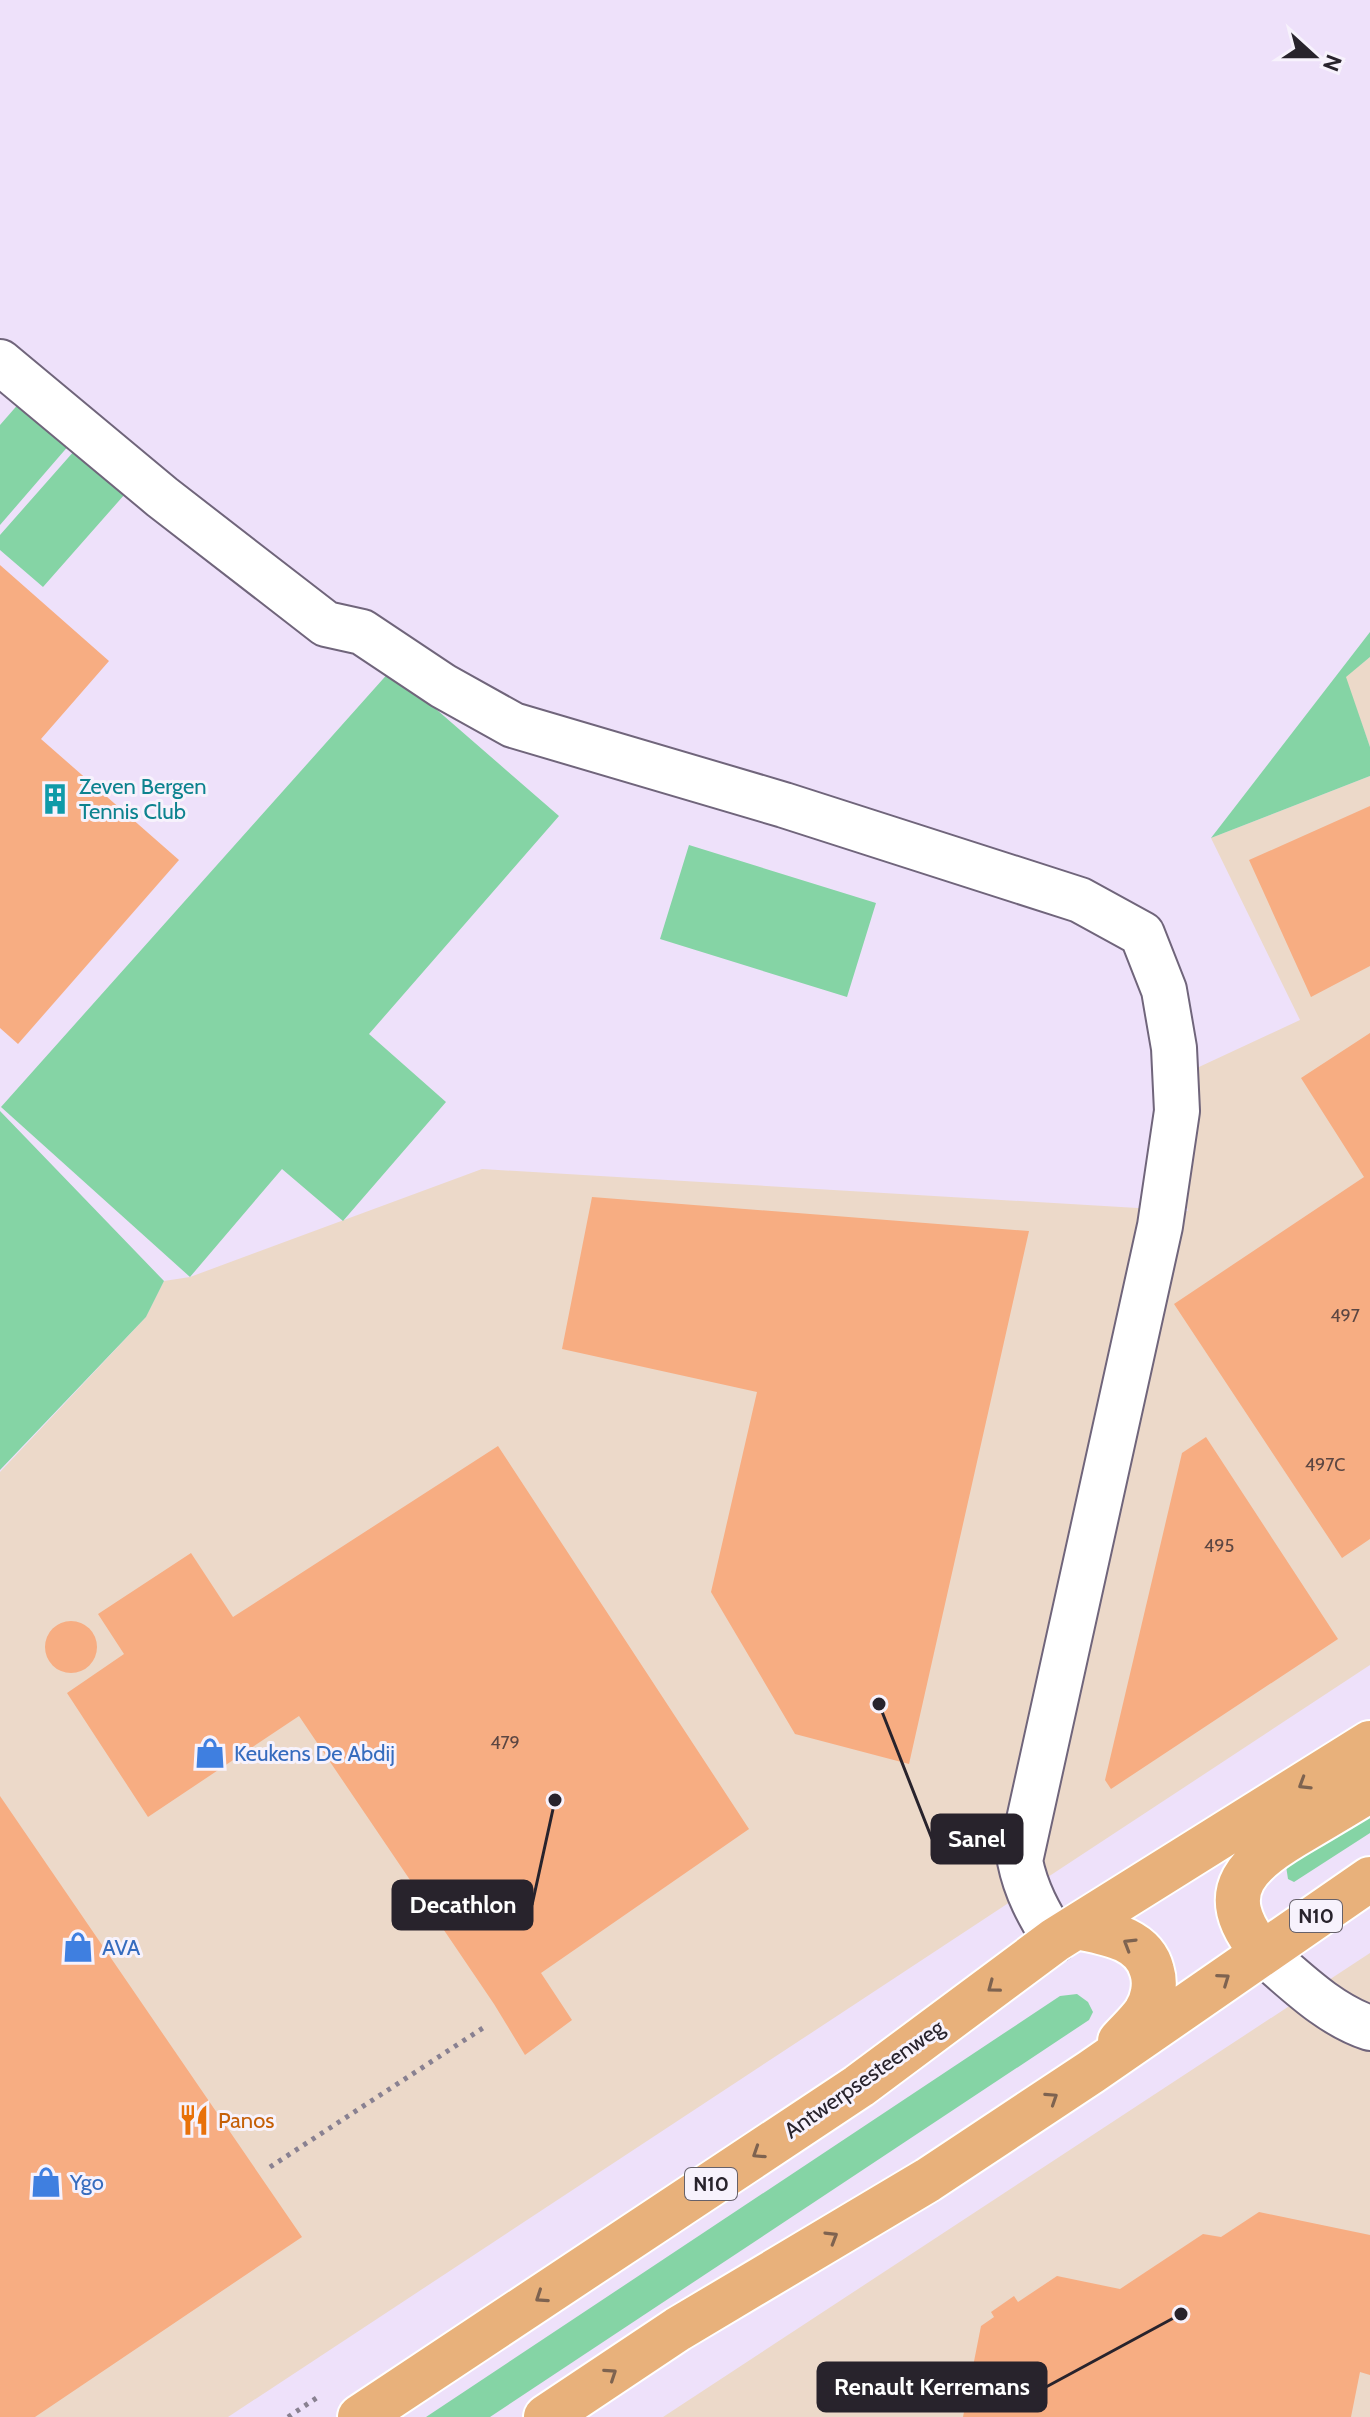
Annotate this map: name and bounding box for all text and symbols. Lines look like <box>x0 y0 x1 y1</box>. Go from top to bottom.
north arrow <box>1274 16 1354 96</box>
text: N <box>1317 51 1348 75</box>
place label: Zeven Bergen Tennis Club <box>79 773 207 825</box>
building icon: Zeven Bergen Tennis Club <box>38 782 72 816</box>
house number: 497 <box>1330 1305 1360 1327</box>
house number: 497C <box>1305 1454 1345 1476</box>
house number: 495 <box>1204 1535 1234 1557</box>
house number: 479 <box>490 1732 520 1754</box>
shop icon: Keukens De Abdij <box>193 1736 227 1770</box>
place label: Keukens De Abdij <box>234 1740 395 1767</box>
one-way arrow <box>1298 1775 1313 1790</box>
callout: Sanel <box>932 1815 1022 1863</box>
text: Sanel <box>948 1824 1006 1853</box>
callout: Decathlon <box>393 1881 532 1929</box>
text: Decathlon <box>410 1890 516 1919</box>
road number: N10 <box>1290 1900 1342 1932</box>
shop icon: AVA <box>61 1930 95 1964</box>
place label: AVA <box>102 1934 141 1961</box>
one-way arrow <box>1124 1939 1138 1954</box>
one-way arrow <box>1215 1974 1229 1989</box>
one-way arrow <box>987 1977 1002 1991</box>
street label: Antwerpsesteenweg <box>779 2013 950 2144</box>
one-way arrow <box>1043 2093 1058 2108</box>
restaurant icon: Panos <box>177 2103 211 2137</box>
place label: Panos <box>218 2107 274 2134</box>
one-way arrow <box>752 2143 767 2158</box>
shop icon: Ygo <box>29 2165 63 2199</box>
road number: N10 <box>685 2168 737 2200</box>
place label: Ygo <box>69 2169 104 2196</box>
one-way arrow <box>823 2231 838 2247</box>
one-way arrow <box>535 2287 550 2302</box>
callout: Renault Kerremans <box>818 2363 1046 2411</box>
one-way arrow <box>602 2369 617 2384</box>
text: Renault Kerremans <box>834 2372 1030 2401</box>

